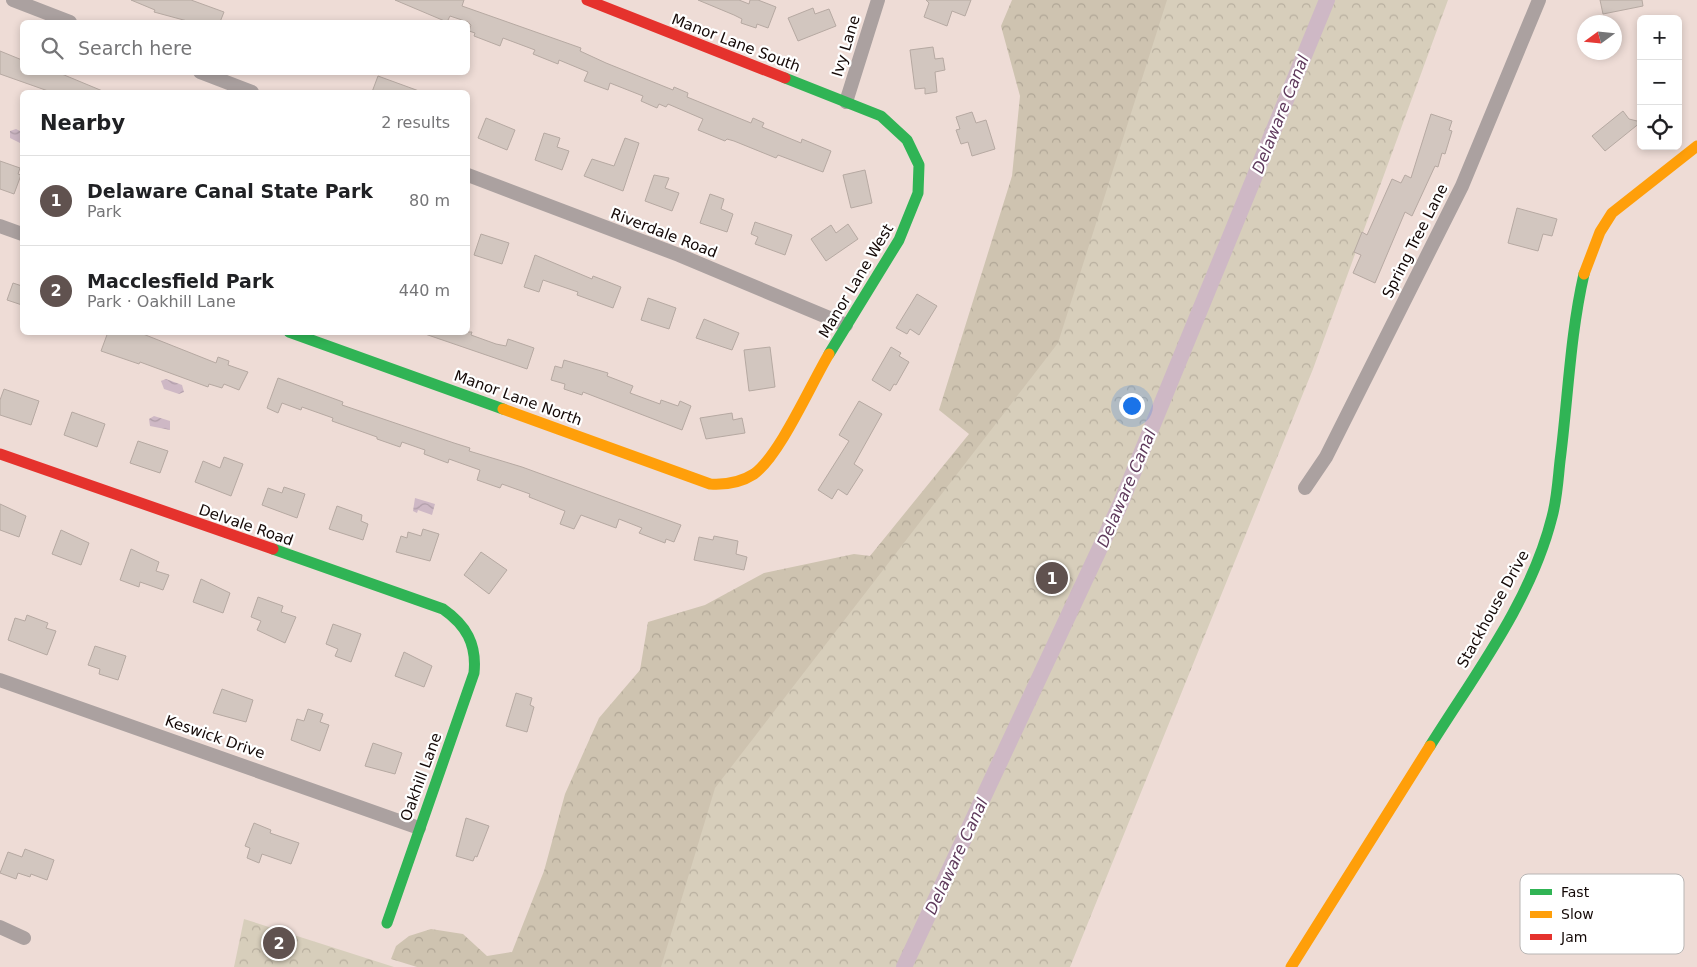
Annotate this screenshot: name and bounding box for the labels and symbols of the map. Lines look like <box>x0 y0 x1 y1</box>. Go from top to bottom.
street label: Manor Lane South <box>669 10 803 76</box>
street label: Ivy Lane <box>828 13 864 79</box>
north arrow <box>1577 15 1622 60</box>
water label: Delaware Canal <box>1248 52 1313 176</box>
street label: Spring Tree Lane <box>1378 181 1452 301</box>
street label: Riverdale Road <box>608 204 720 262</box>
street label: Manor Lane West <box>815 221 897 341</box>
street label: Manor Lane North <box>452 366 584 430</box>
your location <box>1119 393 1145 419</box>
water label: Delaware Canal <box>1093 426 1160 550</box>
street label: Delvale Road <box>196 500 296 550</box>
street label: Stackhouse Drive <box>1453 547 1533 671</box>
pin: 1 <box>1036 559 1068 597</box>
street label: Keswick Drive <box>163 712 267 762</box>
street label: Oakhill Lane <box>397 730 445 824</box>
water label: Delaware Canal <box>921 795 992 917</box>
legend <box>1520 874 1684 954</box>
text: Fast <box>1561 884 1590 900</box>
text: Slow <box>1561 906 1594 922</box>
pin: 2 <box>263 924 295 962</box>
text: Jam <box>1560 929 1587 945</box>

